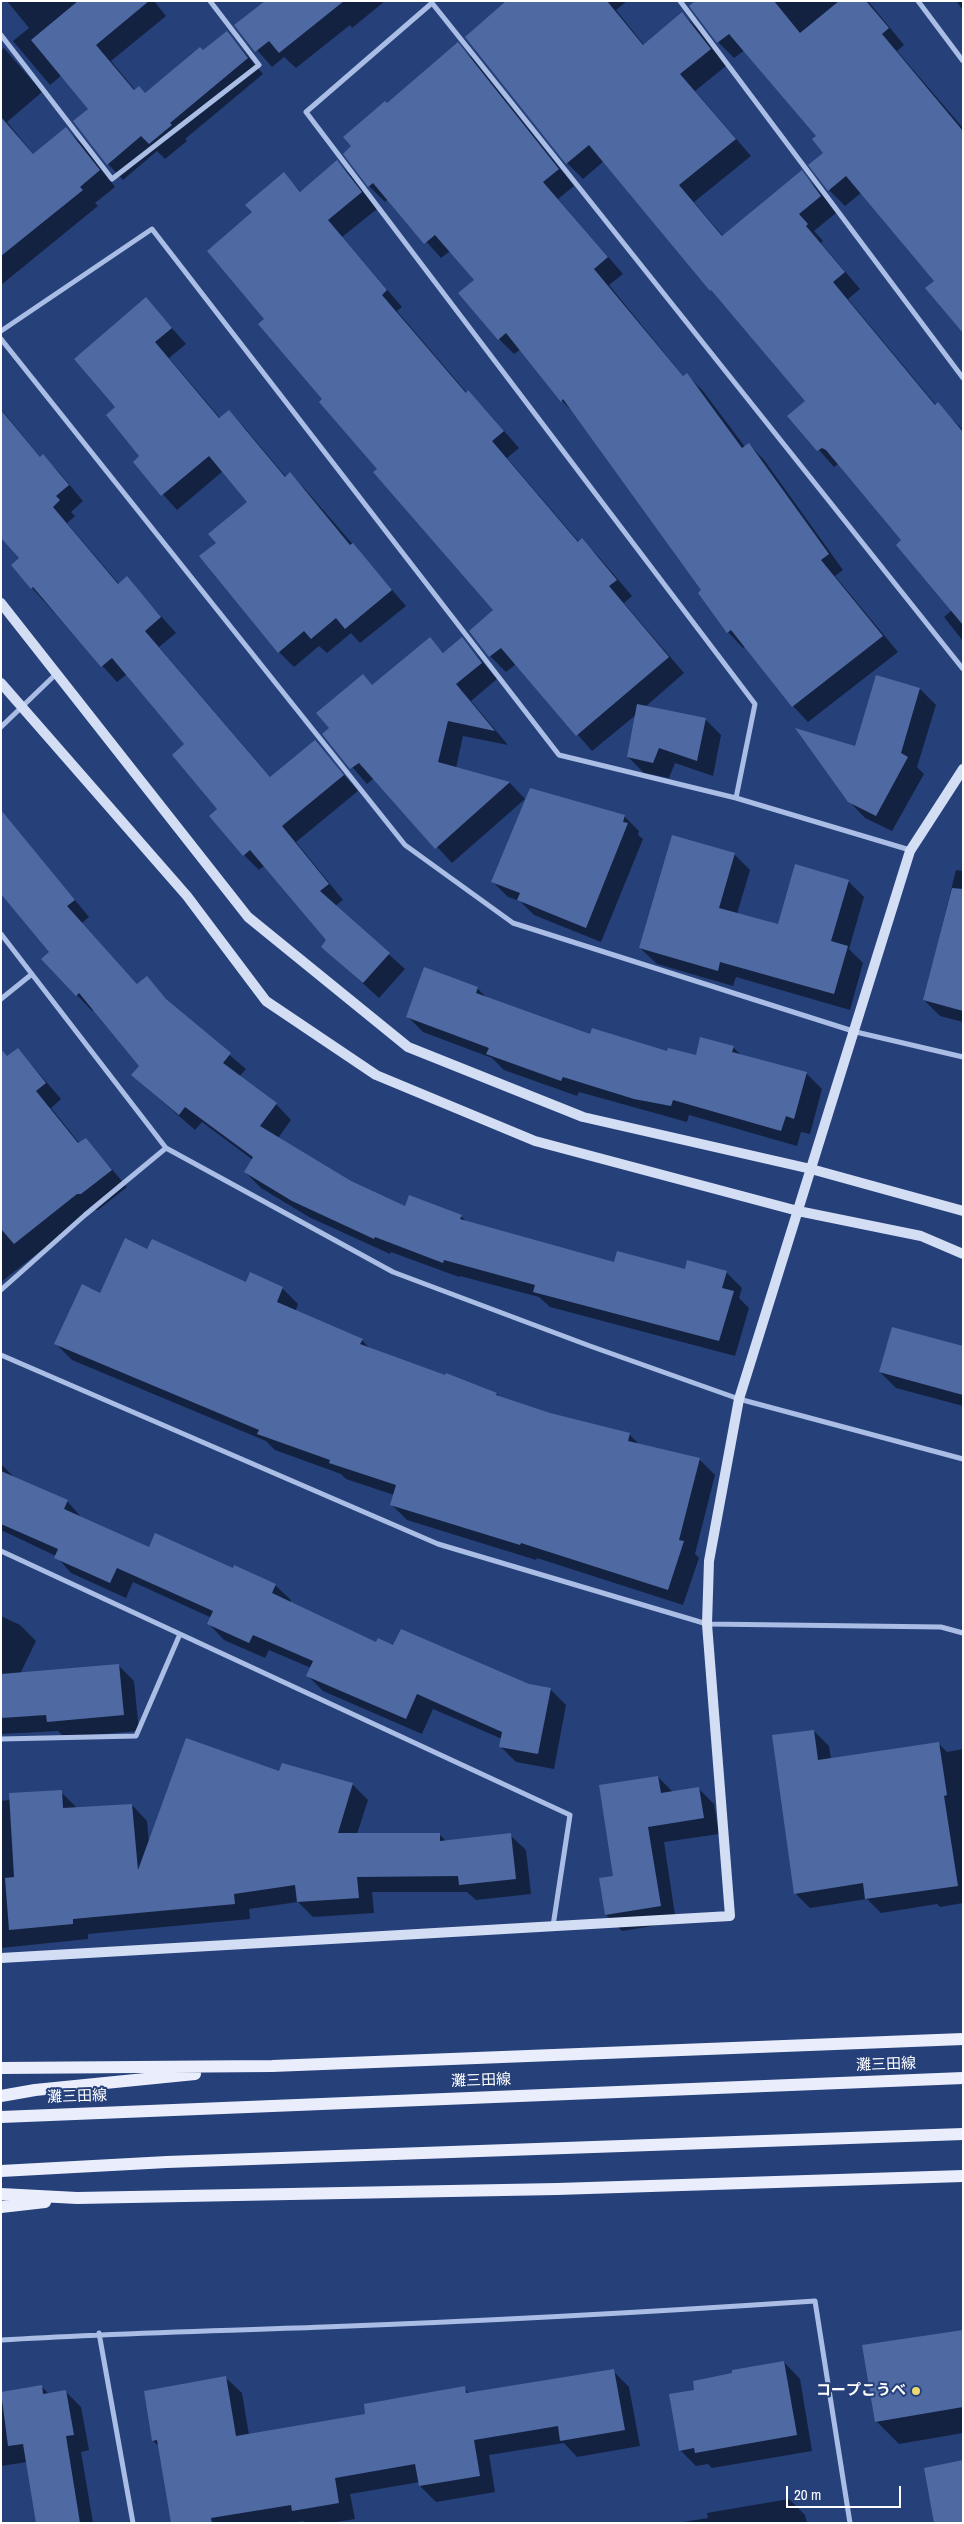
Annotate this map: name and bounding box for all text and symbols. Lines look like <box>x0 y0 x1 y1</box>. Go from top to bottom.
street label: 灘三田線 <box>856 2055 916 2075</box>
street label: 灘三田線 <box>451 2071 511 2091</box>
street label: 灘三田線 <box>47 2087 107 2107</box>
place label: コープこうべ <box>816 2382 906 2400</box>
marker: コープこうべ <box>910 2385 922 2397</box>
scale bar <box>789 2476 904 2508</box>
text: 20 m <box>794 2484 821 2505</box>

